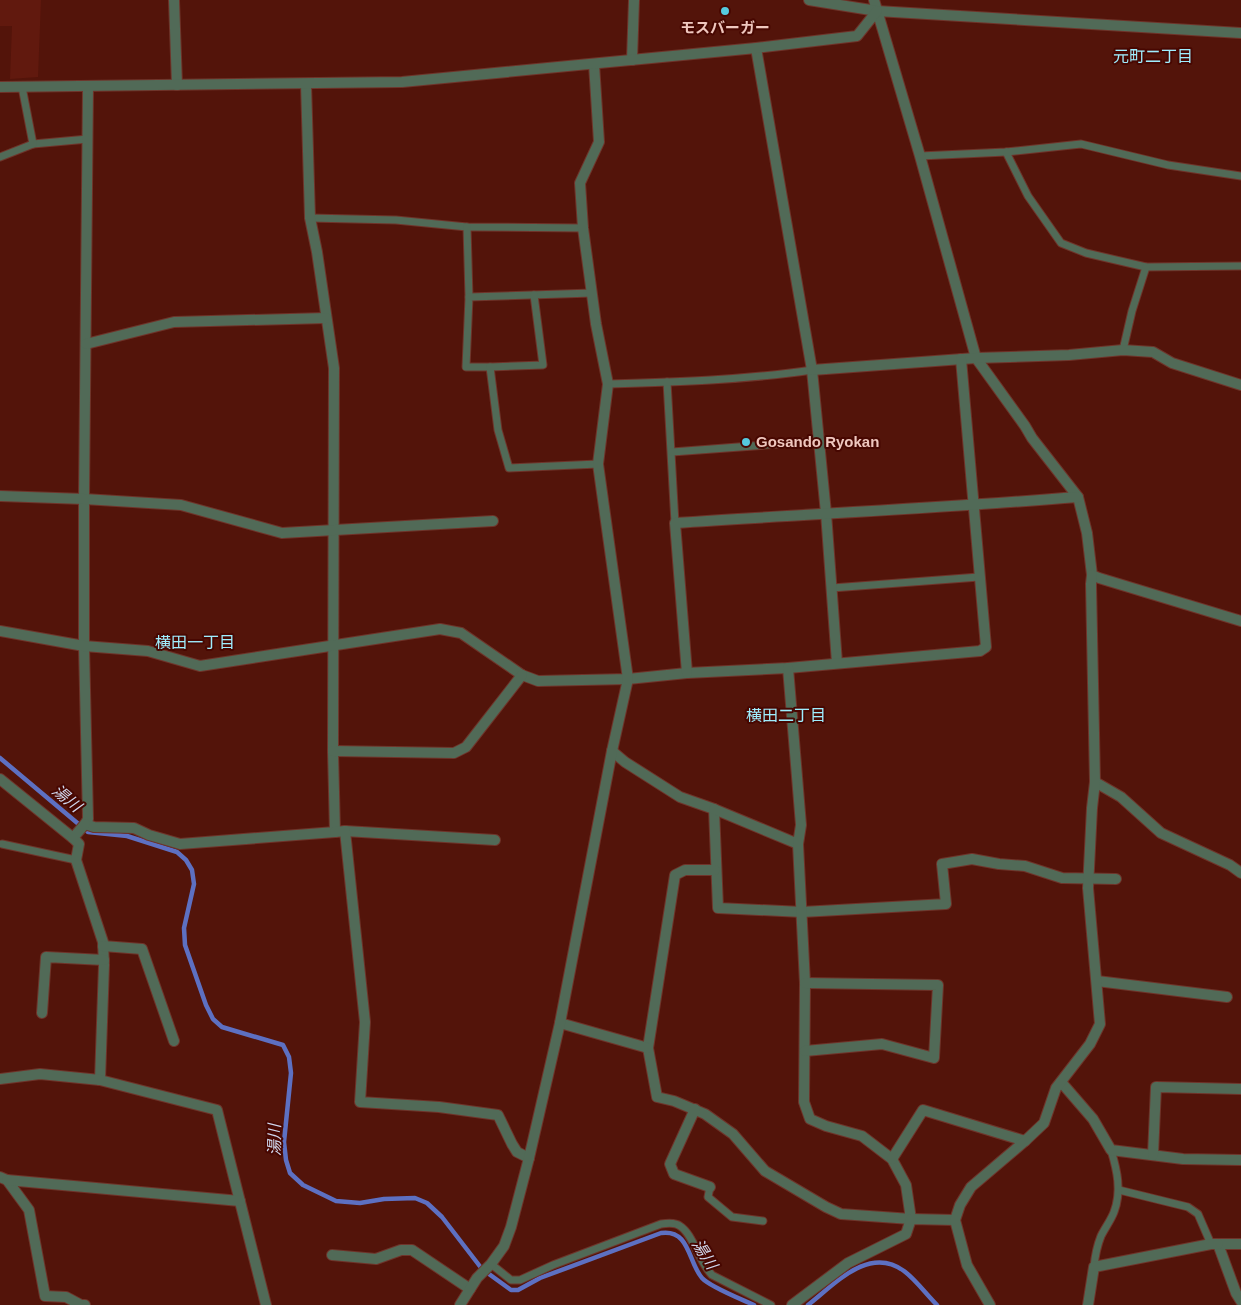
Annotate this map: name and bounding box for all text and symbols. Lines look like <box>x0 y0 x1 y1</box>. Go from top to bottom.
marker: モスバーガー <box>719 5 731 17</box>
place label: モスバーガー <box>680 19 770 36</box>
district label: 元町二丁目 <box>1113 48 1193 65</box>
place label: Gosando Ryokan <box>756 433 879 450</box>
marker: Gosando Ryokan <box>740 436 752 448</box>
district label: 横田一丁目 <box>155 634 235 651</box>
district label: 横田二丁目 <box>746 707 826 724</box>
water label: 湯川 <box>49 782 86 816</box>
water label: 湯川 <box>266 1122 283 1156</box>
water label: 湯川 <box>689 1236 722 1274</box>

